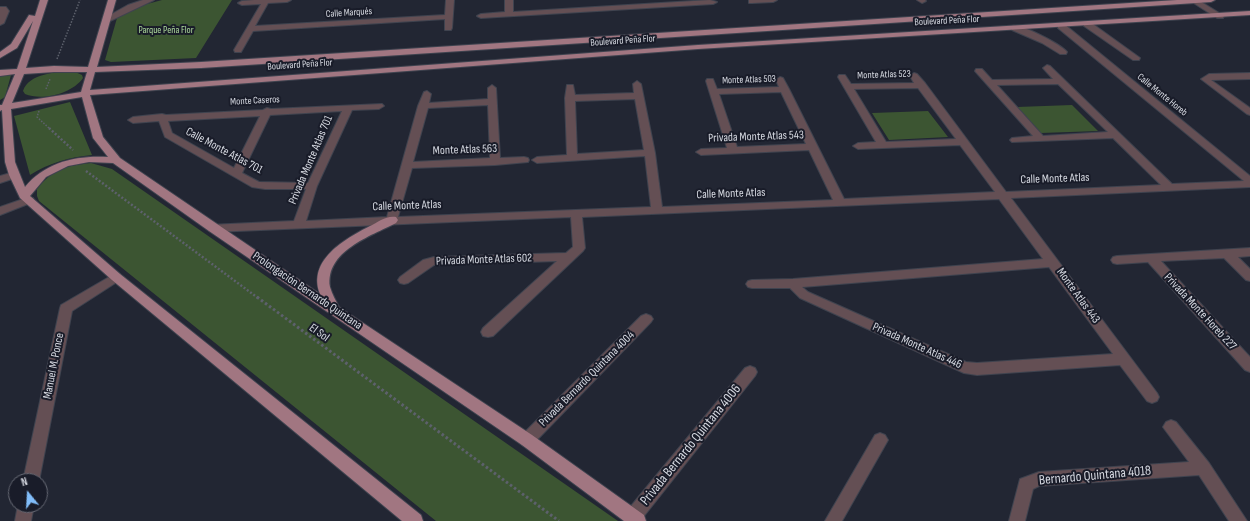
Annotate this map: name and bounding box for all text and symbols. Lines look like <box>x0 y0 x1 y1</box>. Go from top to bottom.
street label: Calle Marqués <box>325 5 373 21</box>
street label: Boulevard Peña Flor <box>914 13 980 29</box>
park label: Parque Peña Flor <box>138 24 194 36</box>
street label: Boulevard Peña Flor <box>590 33 656 49</box>
street label: Boulevard Peña Flor <box>267 57 333 73</box>
street label: Monte Atlas 523 <box>857 68 911 82</box>
street label: Calle Monte Horeb <box>1135 71 1189 119</box>
street label: Monte Atlas 503 <box>722 73 776 87</box>
street label: Monte Caseros <box>230 94 280 108</box>
street label: Privada Monte Atlas 701 <box>286 113 336 207</box>
street label: Calle Monte Atlas 701 <box>183 125 265 177</box>
street label: Privada Monte Atlas 543 <box>708 128 804 146</box>
street label: Monte Atlas 563 <box>432 142 498 158</box>
street label: Calle Monte Atlas <box>1020 171 1090 187</box>
street label: Calle Monte Atlas <box>696 186 766 202</box>
street label: Calle Monte Atlas <box>372 198 442 214</box>
street label: Prolongación Bernardo Quintana <box>250 249 364 333</box>
street label: Privada Monte Atlas 602 <box>436 251 532 269</box>
street label: Monte Atlas 443 <box>1053 266 1103 326</box>
street label: Privada Monte Horeb 227 <box>1161 271 1239 353</box>
street label: Privada Monte Atlas 446 <box>870 320 964 372</box>
street label: El Sol <box>306 321 332 345</box>
street label: Privada Bernardo Quintana 4004 <box>536 328 638 430</box>
street label: Manuel M. Ponce <box>41 332 67 400</box>
street label: Privada Bernardo Quintana 4006 <box>637 381 745 509</box>
street label: Bernardo Quintana 4018 <box>1038 463 1152 489</box>
north arrow <box>8 473 48 513</box>
text: N <box>20 475 29 489</box>

